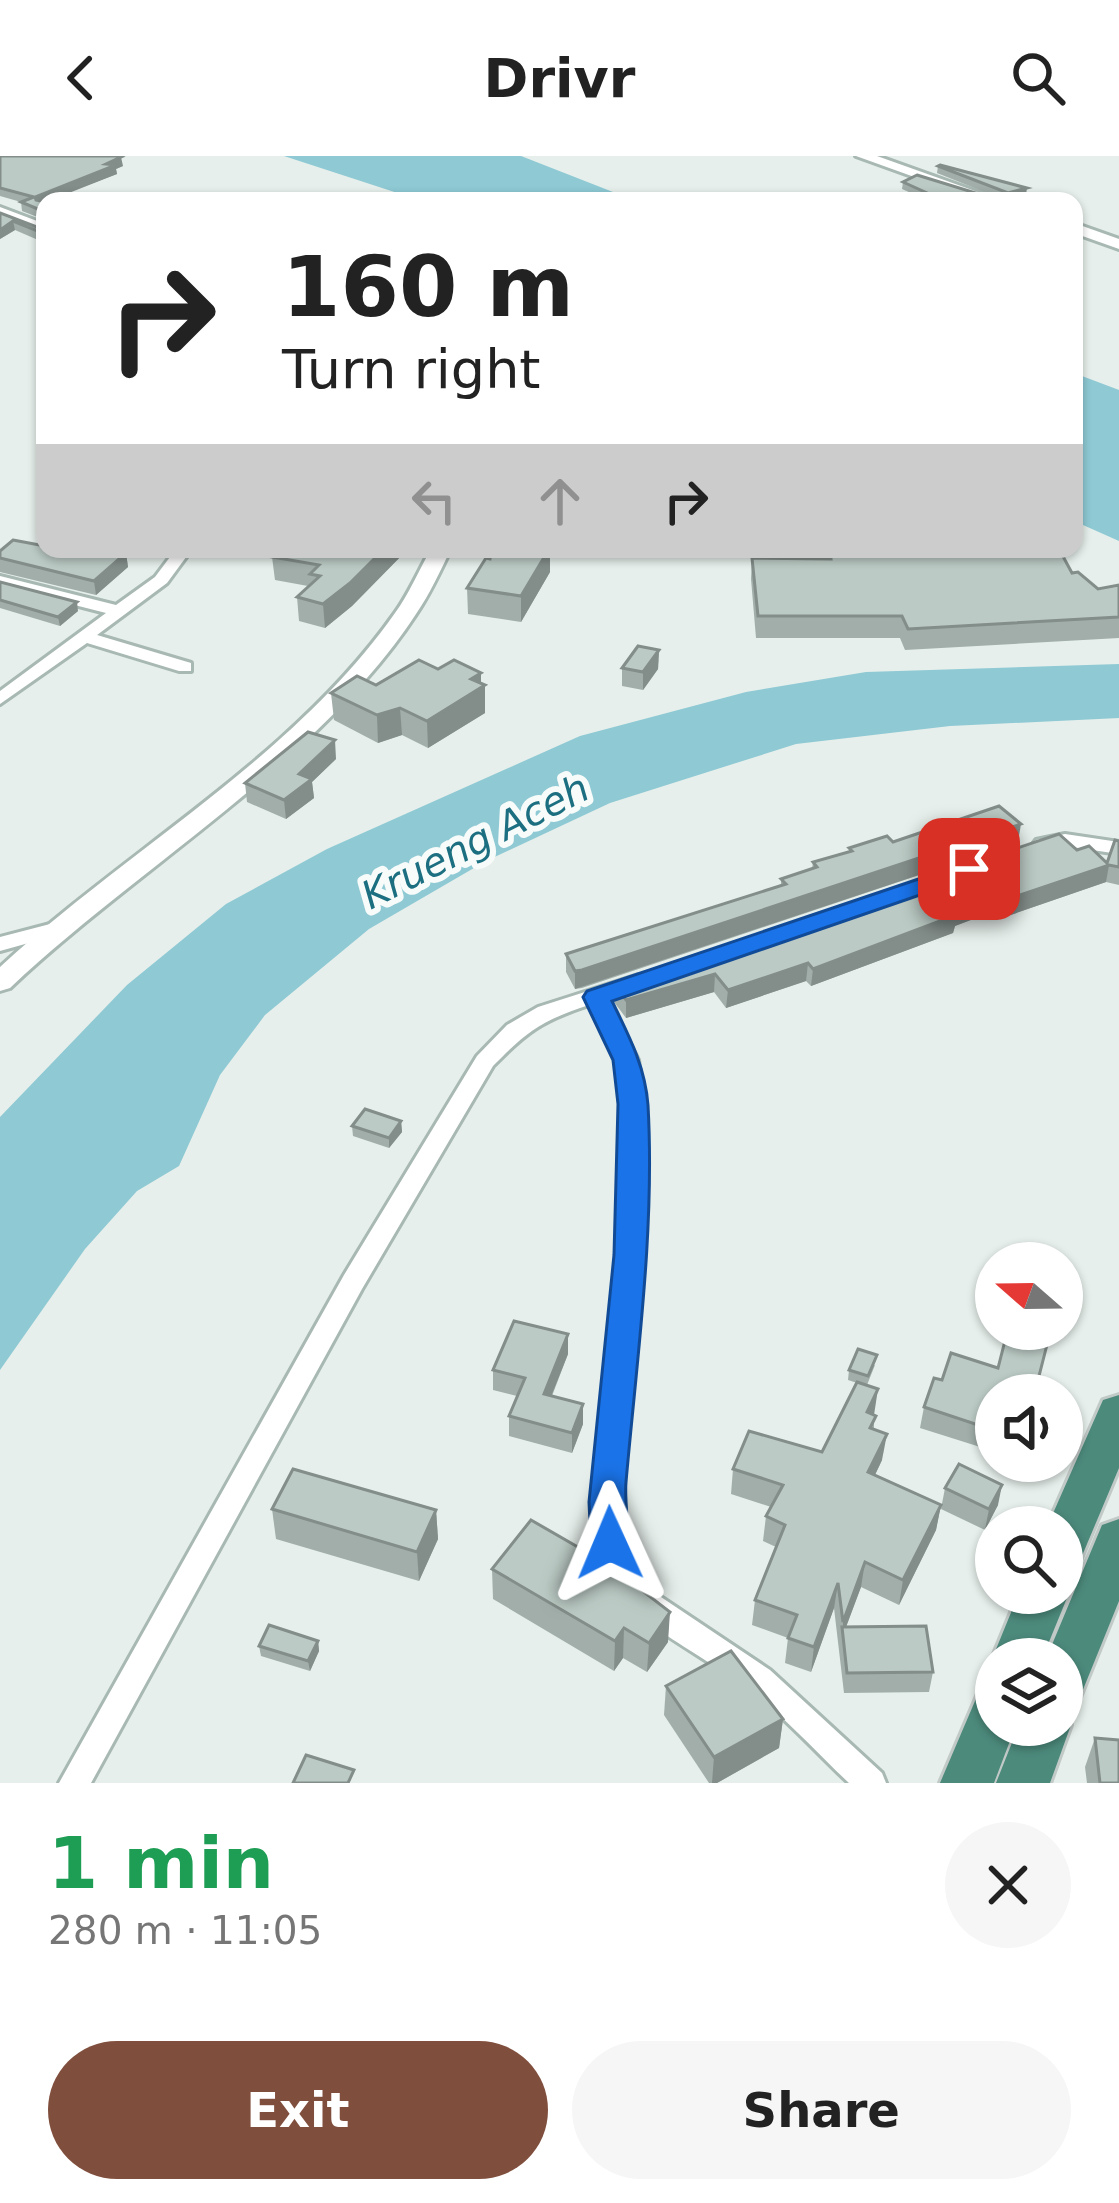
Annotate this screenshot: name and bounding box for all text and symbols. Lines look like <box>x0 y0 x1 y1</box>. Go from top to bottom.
icon: back <box>48 45 114 111</box>
icon: search <box>1005 45 1071 111</box>
text: Drivr <box>484 47 635 110</box>
text: 160 m <box>282 238 574 336</box>
icon: right <box>84 240 240 396</box>
text: Turn right <box>282 338 541 401</box>
icon: left <box>401 468 467 534</box>
icon: ahead <box>527 468 593 534</box>
icon: right <box>653 468 719 534</box>
water label: Krueng Aceh <box>354 765 596 918</box>
pin <box>918 818 1020 920</box>
icon: arrive <box>936 836 1002 902</box>
north arrow <box>975 1242 1083 1350</box>
map controls <box>975 1242 1083 1746</box>
button: sound <box>975 1374 1083 1482</box>
position arrow <box>547 1480 673 1606</box>
button: search <box>975 1506 1083 1614</box>
button: layers <box>975 1638 1083 1746</box>
text: 1 min <box>48 1821 274 1905</box>
button: close <box>945 1822 1071 1948</box>
text: 280 m · 11:05 <box>48 1908 322 1953</box>
button: Exit <box>48 2041 548 2179</box>
button: Share <box>572 2041 1071 2179</box>

